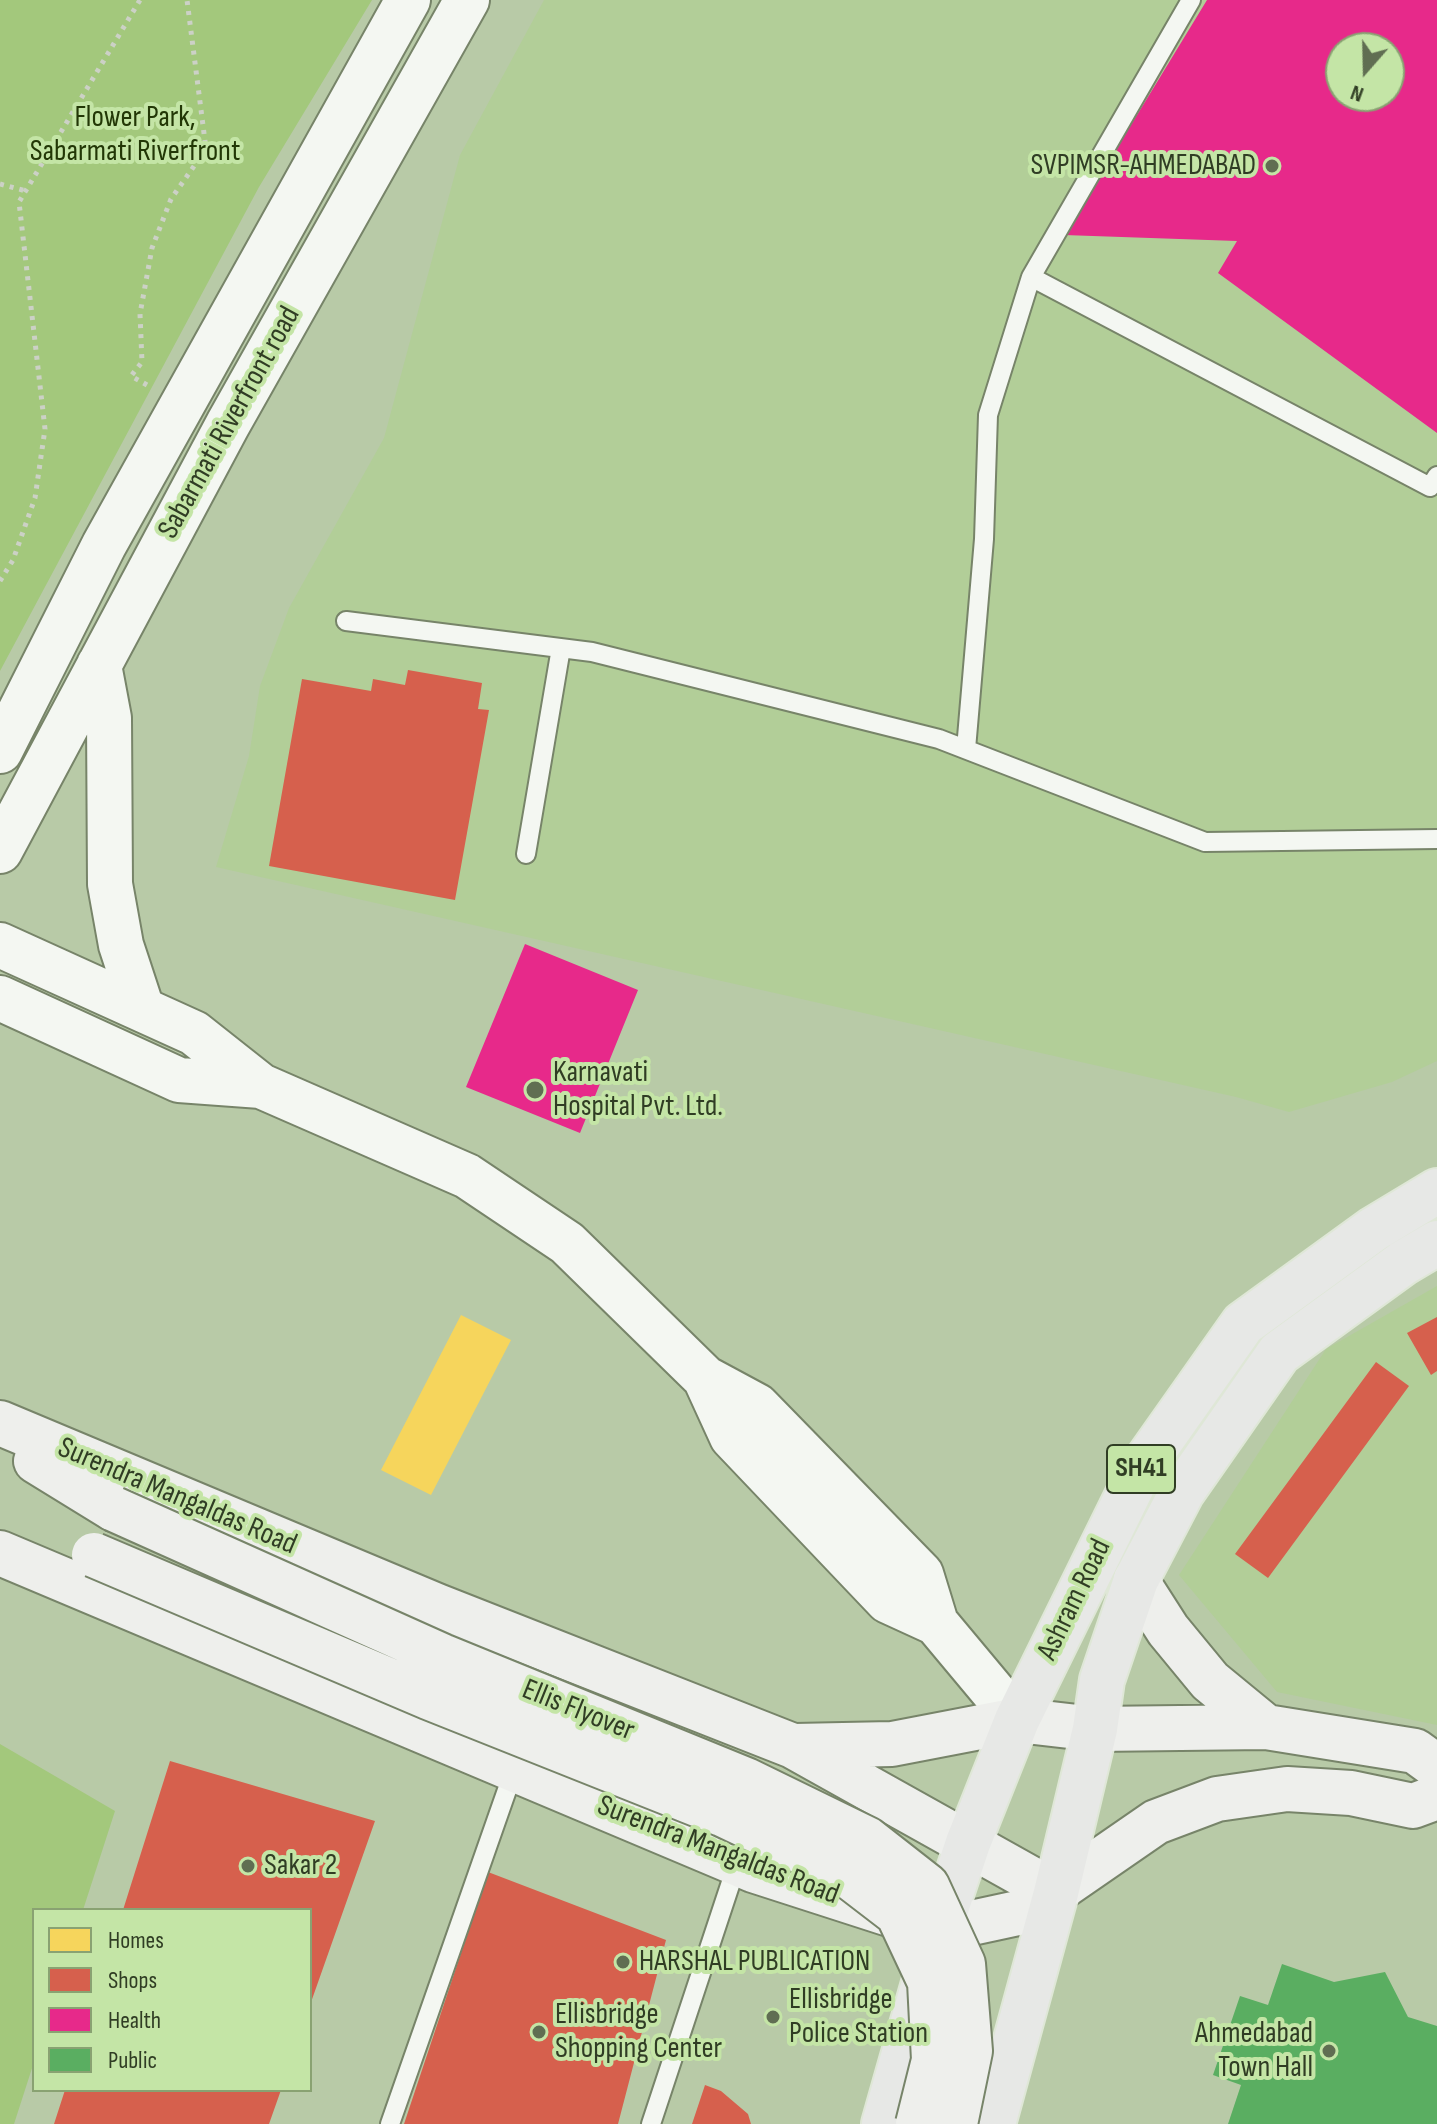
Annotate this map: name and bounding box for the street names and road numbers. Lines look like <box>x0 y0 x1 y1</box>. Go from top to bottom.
street label: Sabarmati Riverfront road <box>151 301 309 545</box>
street label: Surendra Mangaldas Road <box>52 1430 302 1564</box>
road number: SH41 <box>1107 1445 1175 1493</box>
street label: Ashram Road <box>1030 1534 1120 1666</box>
street label: Ellis Flyover <box>517 1672 639 1750</box>
street label: Surendra Mangaldas Road <box>592 1788 844 1914</box>

